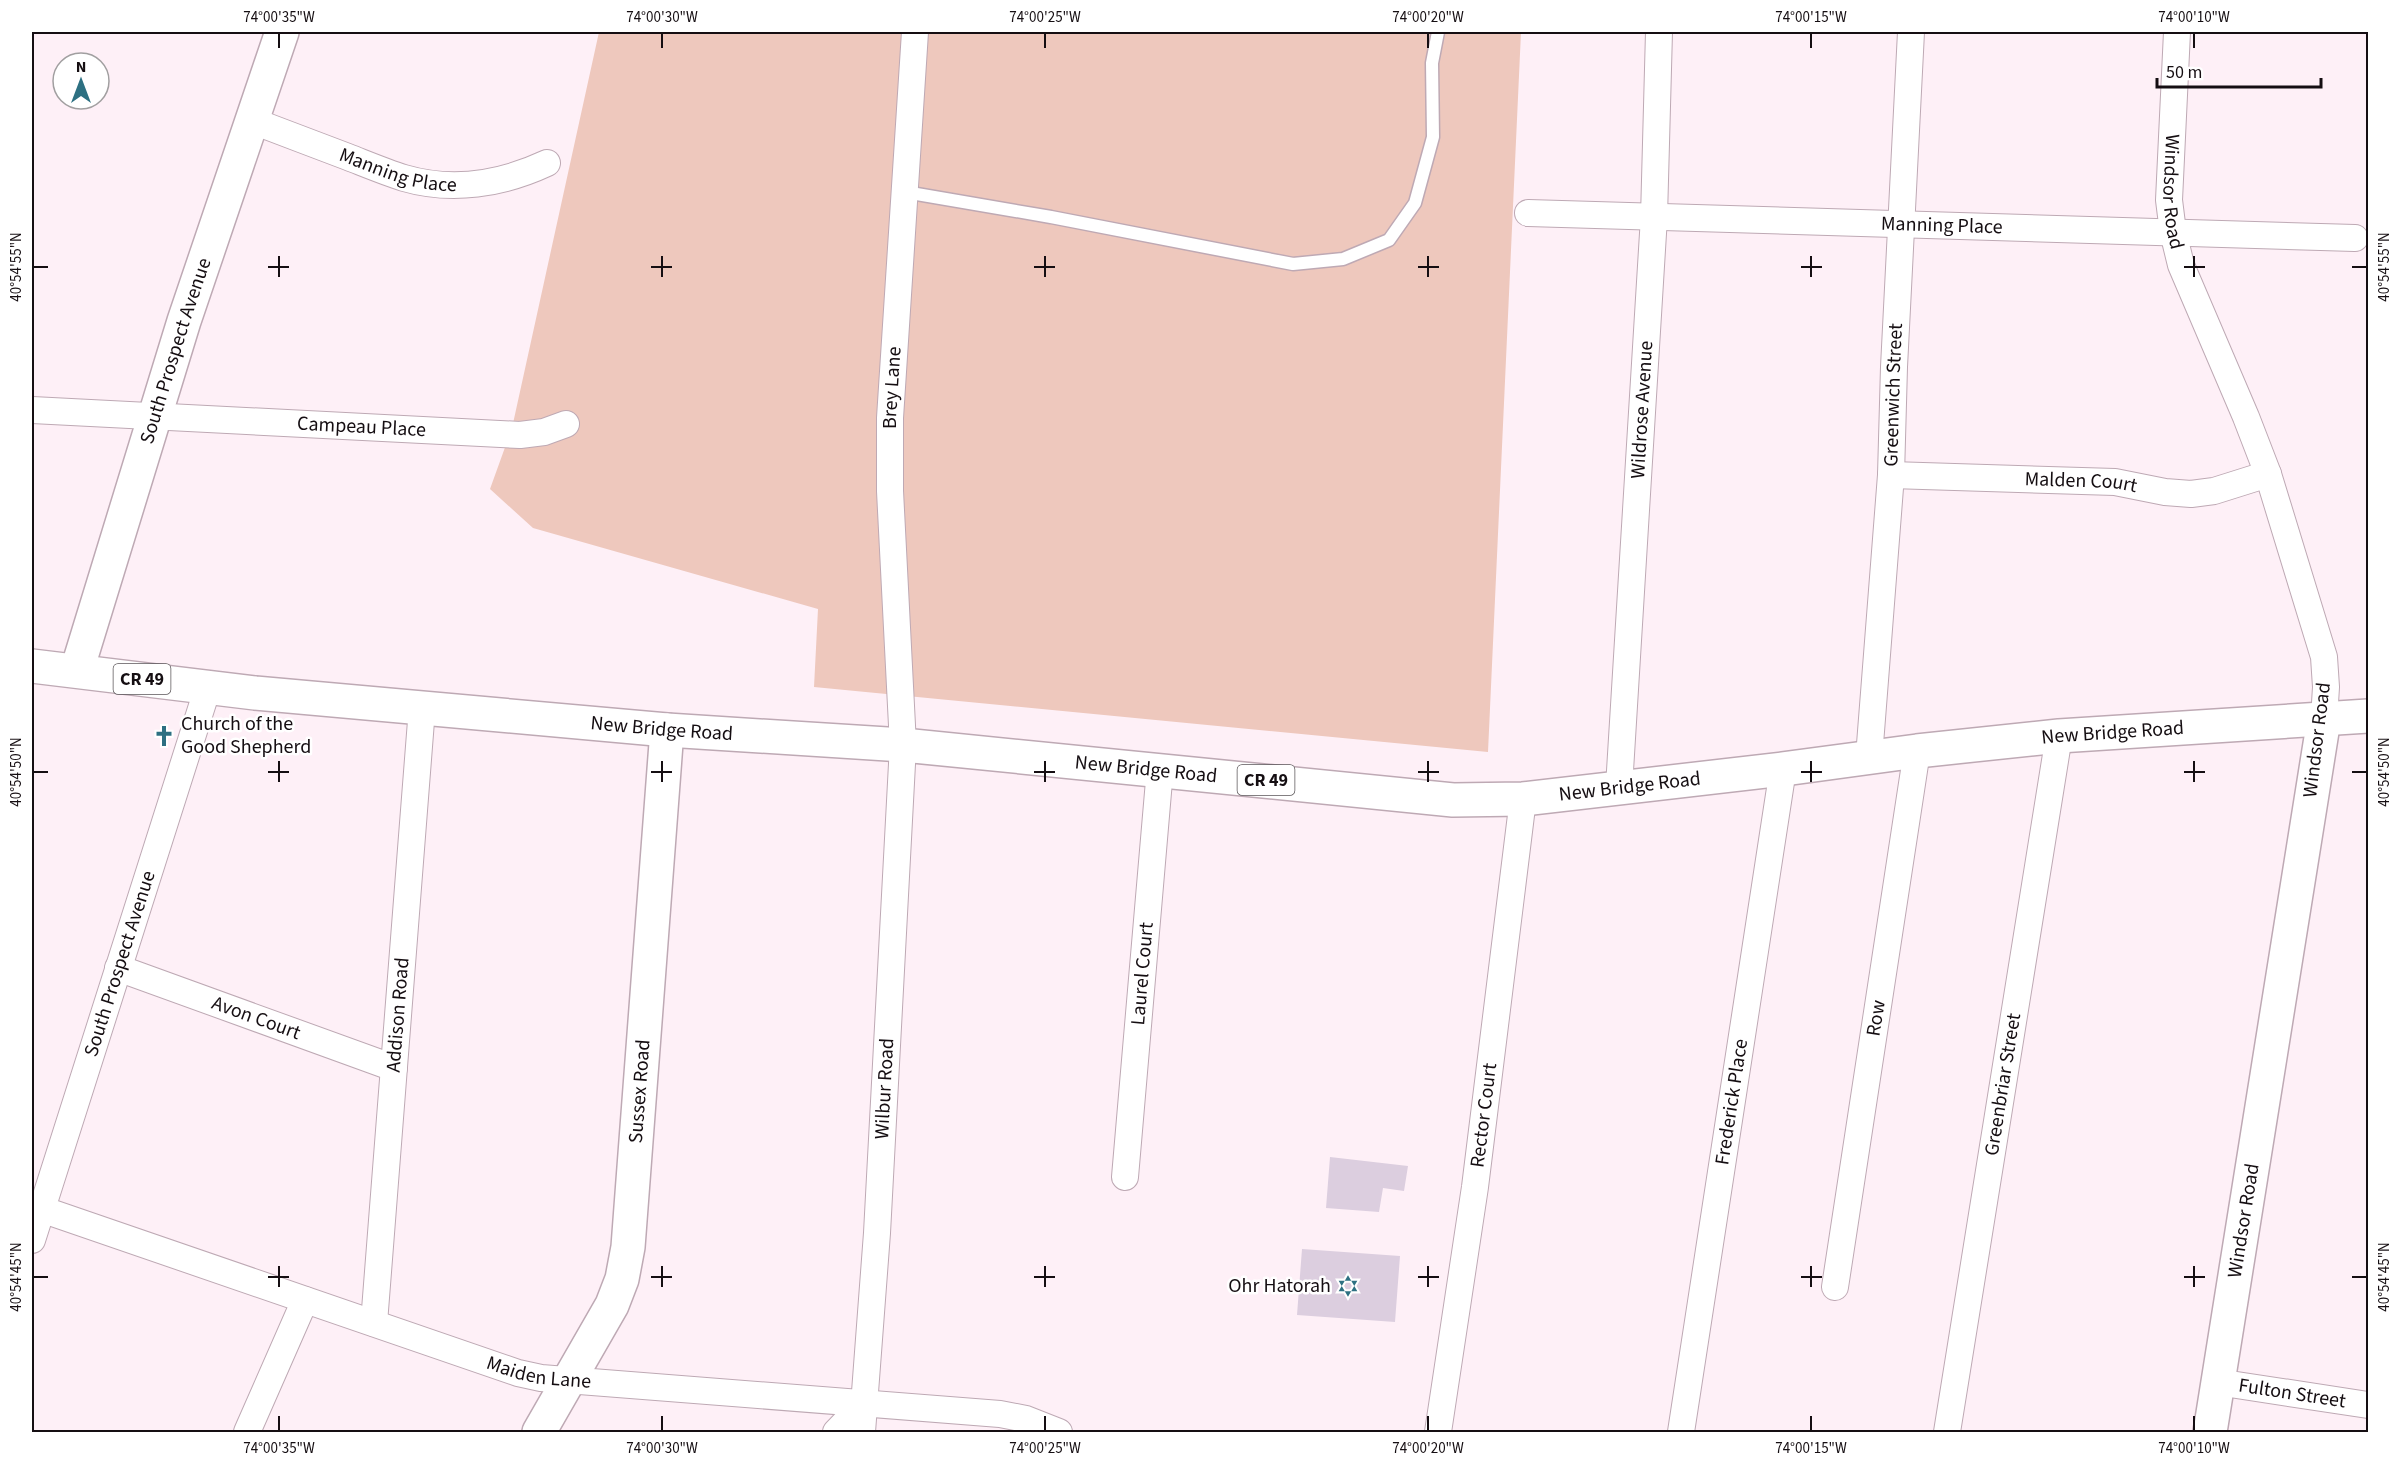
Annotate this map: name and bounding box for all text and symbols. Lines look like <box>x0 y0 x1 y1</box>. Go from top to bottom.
text: 74°00'35"W <box>243 7 315 28</box>
text: 74°00'30"W <box>626 7 698 28</box>
text: 74°00'25"W <box>1009 7 1081 28</box>
text: 74°00'20"W <box>1392 7 1464 28</box>
text: 74°00'15"W <box>1775 7 1847 28</box>
text: 74°00'10"W <box>2158 7 2230 28</box>
north arrow <box>51 51 111 111</box>
scale bar <box>2157 51 2320 89</box>
text: N <box>76 56 86 78</box>
text: 50 m <box>2166 60 2202 85</box>
street label: Windsor Road <box>2155 133 2191 252</box>
street label: Manning Place <box>335 141 457 199</box>
street label: Manning Place <box>1881 210 2003 241</box>
text: 40°54'55"N <box>6 232 27 302</box>
text: 40°54'55"N <box>2374 232 2395 302</box>
street label: South Prospect Avenue <box>133 254 218 447</box>
street label: Greenwich Street <box>1877 322 1910 467</box>
street label: Wildrose Avenue <box>1624 340 1660 480</box>
street label: Brey Lane <box>876 345 909 429</box>
street label: Campeau Place <box>296 410 427 444</box>
street label: Malden Court <box>2024 465 2140 500</box>
road number: CR 49 <box>114 664 170 694</box>
street label: Windsor Road <box>2296 681 2338 799</box>
street label: New Bridge Road <box>589 709 734 748</box>
place label: Church of the Good Shepherd <box>181 710 311 761</box>
street label: New Bridge Road <box>2040 714 2185 752</box>
church icon: Church of the Good Shepherd <box>152 724 176 748</box>
text: 40°54'50"N <box>6 737 27 807</box>
text: 40°54'50"N <box>2374 737 2395 807</box>
street label: New Bridge Road <box>1074 748 1218 790</box>
road number: CR 49 <box>1238 765 1294 795</box>
street label: New Bridge Road <box>1557 765 1702 809</box>
street label: South Prospect Avenue <box>77 867 163 1060</box>
street label: Laurel Court <box>1124 921 1161 1026</box>
street label: Addison Road <box>380 956 416 1073</box>
street label: Avon Court <box>208 989 305 1047</box>
street label: Row <box>1860 998 1893 1038</box>
street label: Greenbriar Street <box>1978 1011 2028 1158</box>
street label: Wilbur Road <box>868 1037 901 1140</box>
street label: Frederick Place <box>1708 1037 1755 1167</box>
street label: Sussex Road <box>622 1038 658 1144</box>
street label: Rector Court <box>1464 1061 1504 1169</box>
street label: Windsor Road <box>2221 1161 2267 1280</box>
text: 40°54'45"N <box>6 1242 27 1312</box>
text: 40°54'45"N <box>2374 1242 2395 1312</box>
place label: Ohr Hatorah <box>1228 1272 1331 1300</box>
synagogue icon: Ohr Hatorah <box>1336 1274 1360 1298</box>
street label: Maiden Lane <box>483 1349 592 1396</box>
street label: Fulton Street <box>2237 1371 2348 1415</box>
text: 74°00'35"W <box>243 1438 315 1459</box>
text: 74°00'30"W <box>626 1438 698 1459</box>
text: 74°00'25"W <box>1009 1438 1081 1459</box>
text: 74°00'20"W <box>1392 1438 1464 1459</box>
text: 74°00'15"W <box>1775 1438 1847 1459</box>
text: 74°00'10"W <box>2158 1438 2230 1459</box>

